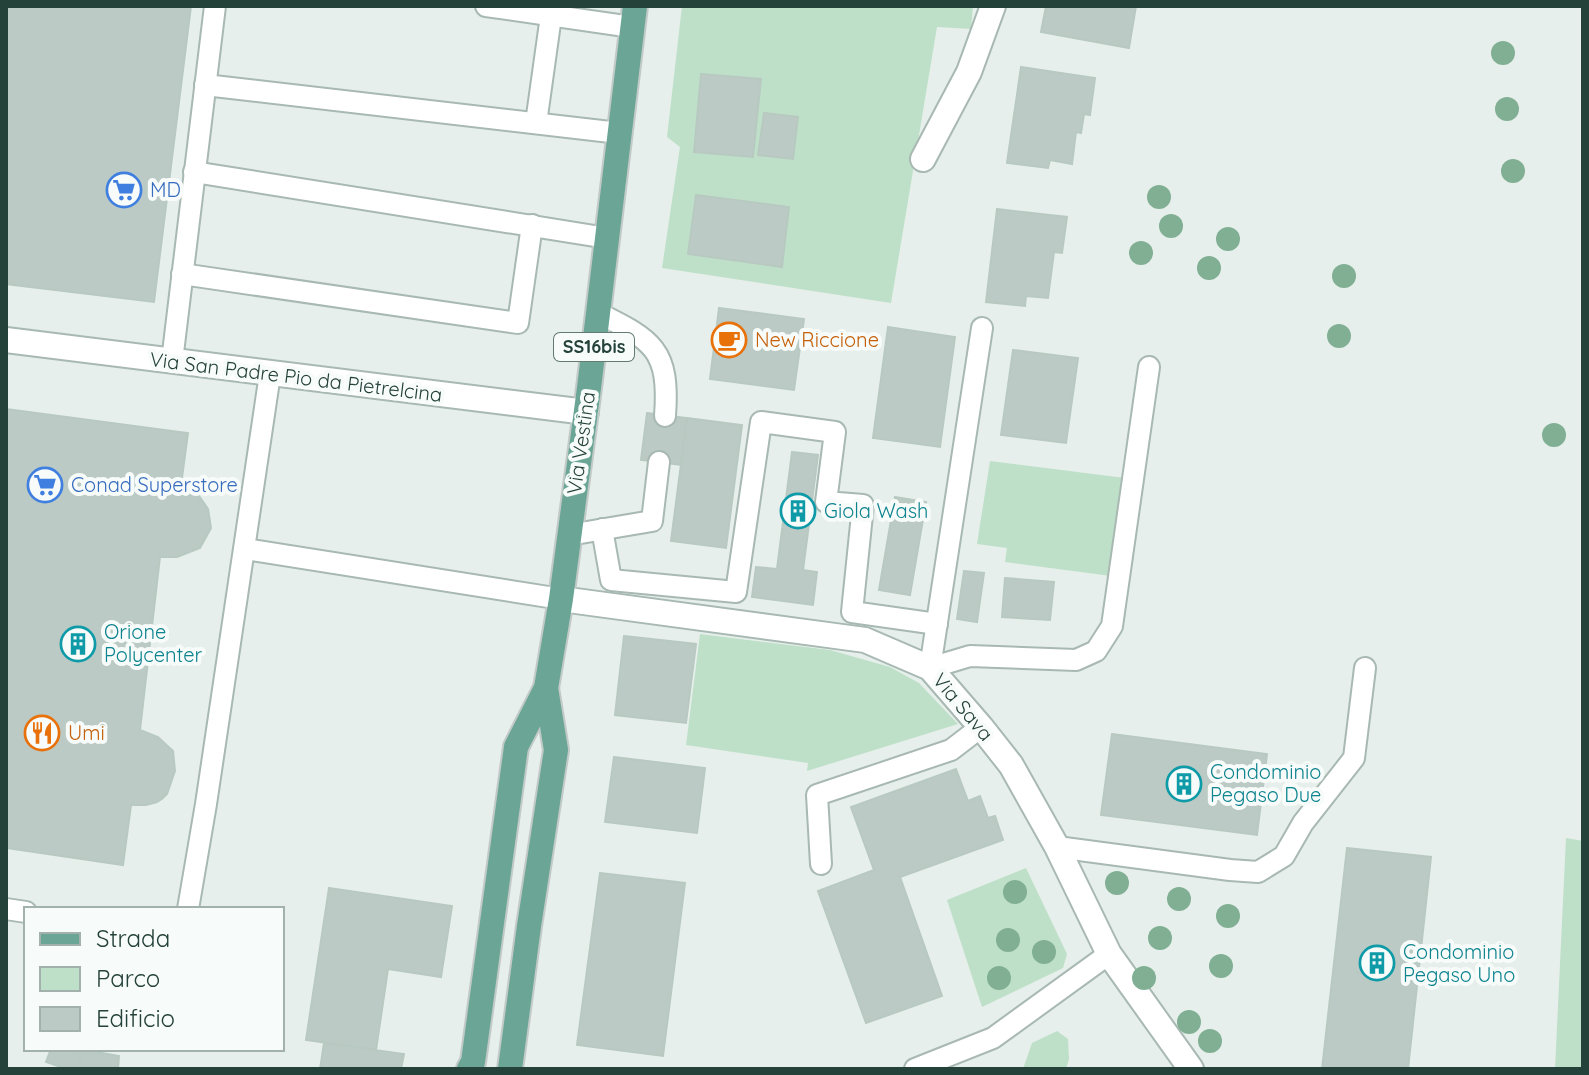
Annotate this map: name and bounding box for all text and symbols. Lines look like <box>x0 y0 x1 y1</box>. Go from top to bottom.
supermarket icon: MD <box>105 171 143 209</box>
place label: MD <box>150 177 181 202</box>
cafe icon: New Riccione <box>710 321 748 359</box>
place label: New Riccione <box>755 327 879 352</box>
road number: SS16bis <box>554 333 634 361</box>
street label: Via San Padre Pio da Pietrelcina <box>148 346 444 407</box>
street label: Via Vestina <box>561 390 600 496</box>
supermarket icon: Conad Superstore <box>26 466 64 504</box>
place label: Conad Superstore <box>71 472 238 497</box>
building icon: Giola Wash <box>779 492 817 530</box>
place label: Giola Wash <box>824 498 928 523</box>
place label: Orione Polycenter <box>104 619 203 667</box>
building icon: Orione Polycenter <box>59 625 97 663</box>
street label: Via Sava <box>928 668 999 746</box>
restaurant icon: Umi <box>23 714 61 752</box>
place label: Umi <box>68 720 105 745</box>
place label: Condominio Pegaso Due <box>1210 759 1321 807</box>
building icon: Condominio Pegaso Due <box>1165 765 1203 803</box>
legend <box>24 907 284 1051</box>
text: Strada <box>96 923 170 953</box>
place label: Condominio Pegaso Uno <box>1403 939 1515 987</box>
building icon: Condominio Pegaso Uno <box>1358 944 1396 982</box>
text: Parco <box>96 963 160 993</box>
text: Edificio <box>96 1003 175 1033</box>

